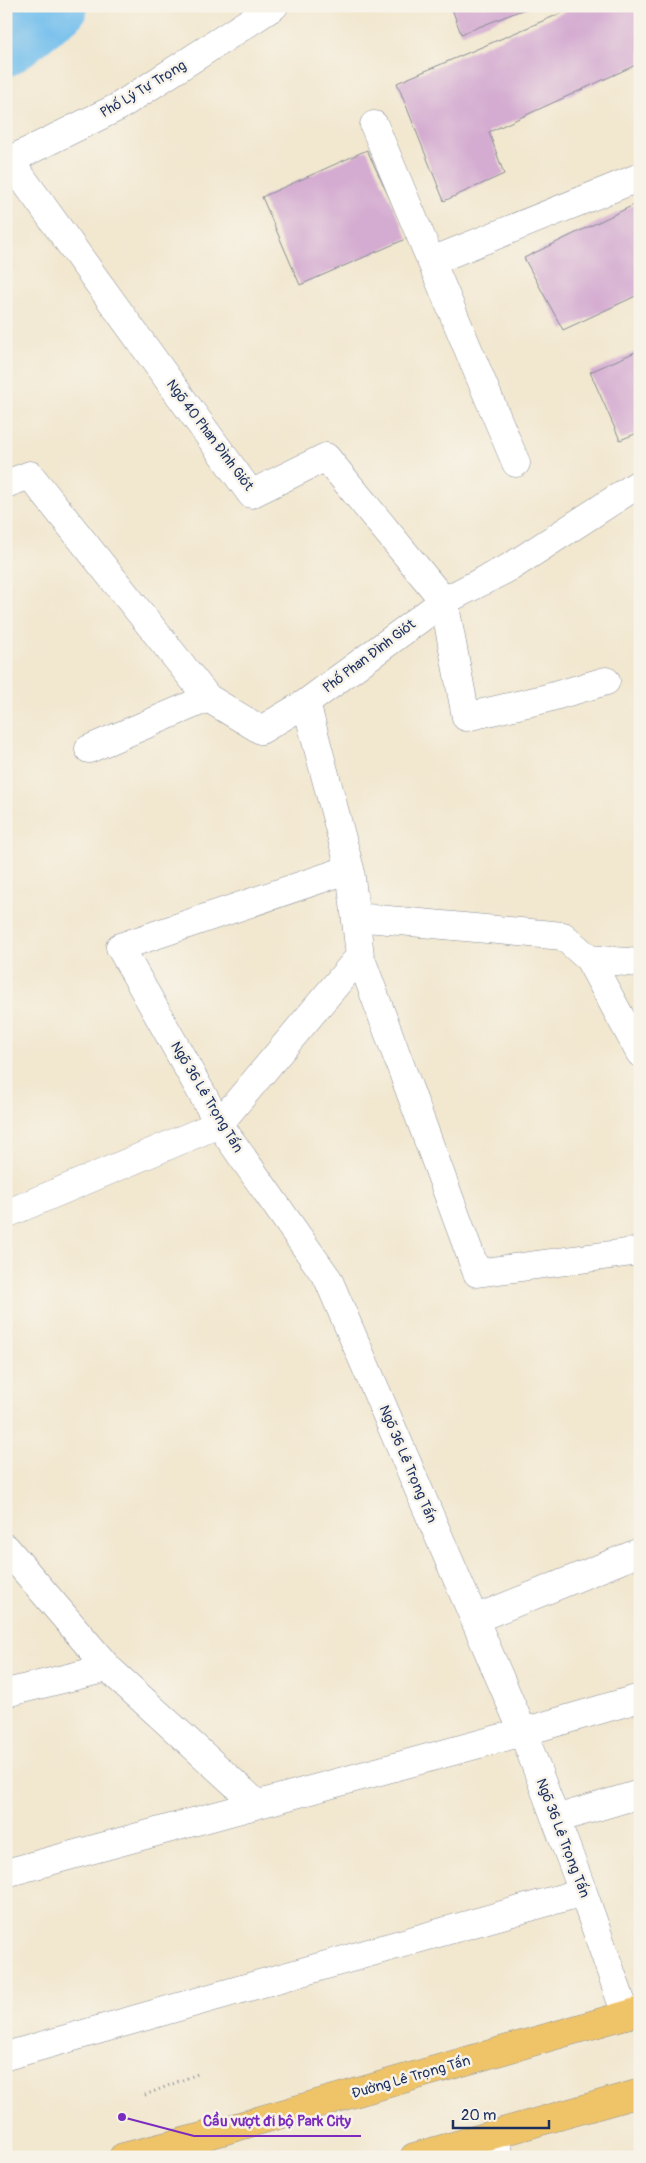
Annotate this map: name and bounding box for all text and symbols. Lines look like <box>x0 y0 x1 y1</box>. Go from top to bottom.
street label: Phố Lý Tự Trọng <box>97 56 189 121</box>
street label: Ngõ 40 Phan Đình Giót <box>163 376 257 494</box>
street label: Phố Phan Đình Giót <box>319 615 419 696</box>
street label: Ngõ 36 Lê Trọng Tấn <box>167 1038 248 1156</box>
street label: Ngõ 36 Lê Trọng Tấn <box>376 1402 441 1526</box>
street label: Ngõ 36 Lê Trọng Tấn <box>532 1776 595 1900</box>
street label: Đường Lê Trọng Tấn <box>349 2051 472 2102</box>
scale bar <box>453 2098 550 2130</box>
callout: Cầu vượt đi bộ Park City <box>194 2106 361 2136</box>
text: 20 m <box>461 2106 496 2125</box>
text: Cầu vượt đi bộ Park City <box>203 2111 351 2131</box>

